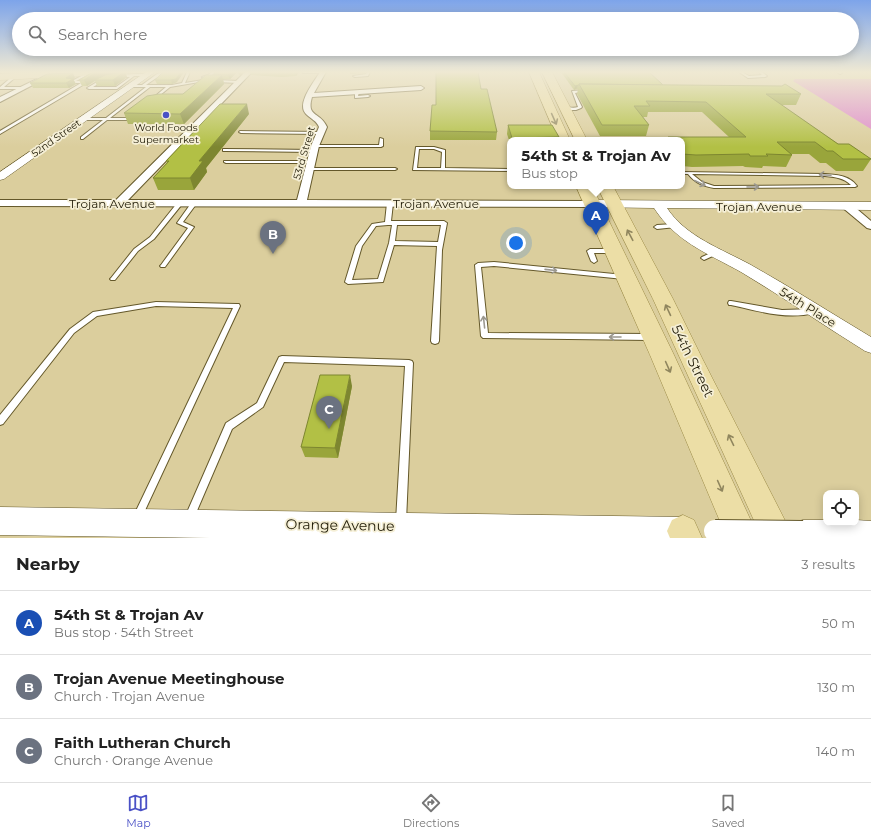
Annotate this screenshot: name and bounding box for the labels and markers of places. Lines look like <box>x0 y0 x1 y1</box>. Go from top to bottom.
marker: World Foods Supermarket <box>161 110 171 120</box>
place label: World Foods Supermarket <box>133 121 199 146</box>
pin: A <box>583 202 609 235</box>
pin: B <box>260 221 286 254</box>
pin: C <box>316 396 342 429</box>

